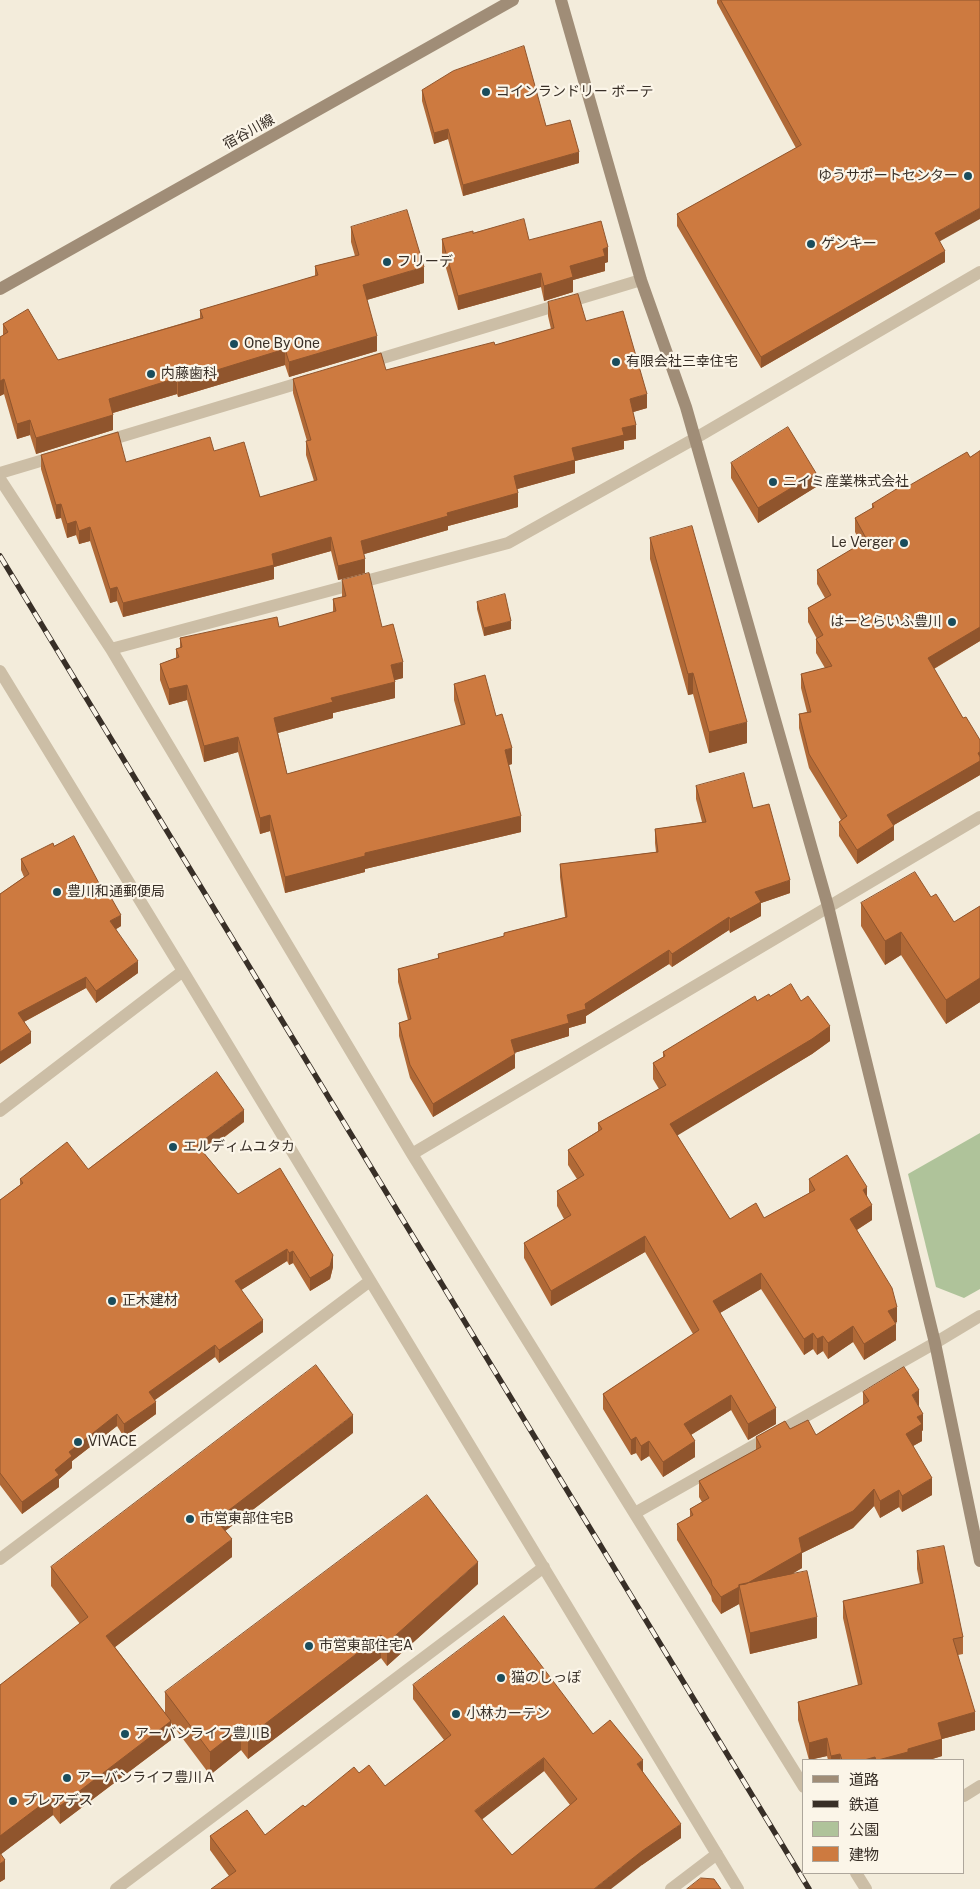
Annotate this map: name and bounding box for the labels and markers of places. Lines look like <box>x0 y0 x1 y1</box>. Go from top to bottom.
place label: コインランドリー ボーテ <box>496 84 653 100</box>
marker: コインランドリー ボーテ <box>480 86 492 98</box>
place label: ゆうサポートセンター <box>818 168 958 184</box>
marker: ゆうサポートセンター <box>962 170 974 182</box>
place label: ゲンキー <box>821 236 877 252</box>
marker: ゲンキー <box>805 238 817 250</box>
place label: フリーデ <box>397 254 453 270</box>
marker: フリーデ <box>381 256 393 268</box>
place label: One By One <box>244 336 320 352</box>
marker: One By One <box>228 338 240 350</box>
place label: 有限会社三幸住宅 <box>626 354 738 370</box>
marker: 有限会社三幸住宅 <box>610 356 622 368</box>
place label: 内藤歯科 <box>161 366 217 382</box>
marker: 内藤歯科 <box>145 368 157 380</box>
place label: ニイミ産業株式会社 <box>783 474 909 490</box>
marker: ニイミ産業株式会社 <box>767 476 779 488</box>
place label: Le Verger <box>831 535 894 551</box>
marker: Le Verger <box>898 537 910 549</box>
place label: はーとらいふ豊川 <box>830 614 942 630</box>
marker: はーとらいふ豊川 <box>946 616 958 628</box>
place label: 豊川和通郵便局 <box>67 884 165 900</box>
marker: 豊川和通郵便局 <box>51 886 63 898</box>
place label: エルディムユタカ <box>183 1139 295 1155</box>
marker: エルディムユタカ <box>167 1141 179 1153</box>
place label: 正木建材 <box>122 1293 178 1309</box>
marker: 正木建材 <box>106 1295 118 1307</box>
place label: VIVACE <box>88 1434 137 1450</box>
marker: VIVACE <box>72 1436 84 1448</box>
place label: 市営東部住宅B <box>200 1511 293 1527</box>
marker: 市営東部住宅B <box>184 1513 196 1525</box>
place label: 市営東部住宅A <box>319 1638 413 1654</box>
marker: 市営東部住宅A <box>303 1640 315 1652</box>
place label: 猫のしっぽ <box>511 1670 581 1686</box>
marker: 猫のしっぽ <box>495 1672 507 1684</box>
place label: 小林カーテン <box>466 1706 550 1722</box>
marker: 小林カーテン <box>450 1708 462 1720</box>
place label: アーバンライフ豊川B <box>135 1726 270 1742</box>
marker: アーバンライフ豊川B <box>119 1728 131 1740</box>
place label: アーバンライフ豊川Ａ <box>77 1770 216 1786</box>
marker: アーバンライフ豊川Ａ <box>61 1772 73 1784</box>
place label: プレアデス <box>23 1793 93 1809</box>
marker: プレアデス <box>7 1795 19 1807</box>

